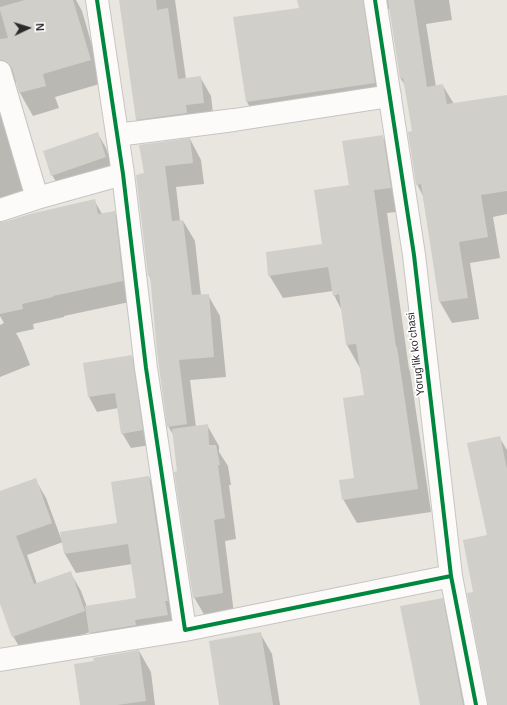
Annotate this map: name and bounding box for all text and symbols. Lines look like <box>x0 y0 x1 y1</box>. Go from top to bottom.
north arrow <box>8 8 48 48</box>
text: N <box>34 23 46 32</box>
street label: Yorugʻlik koʻchasi <box>404 312 428 396</box>

